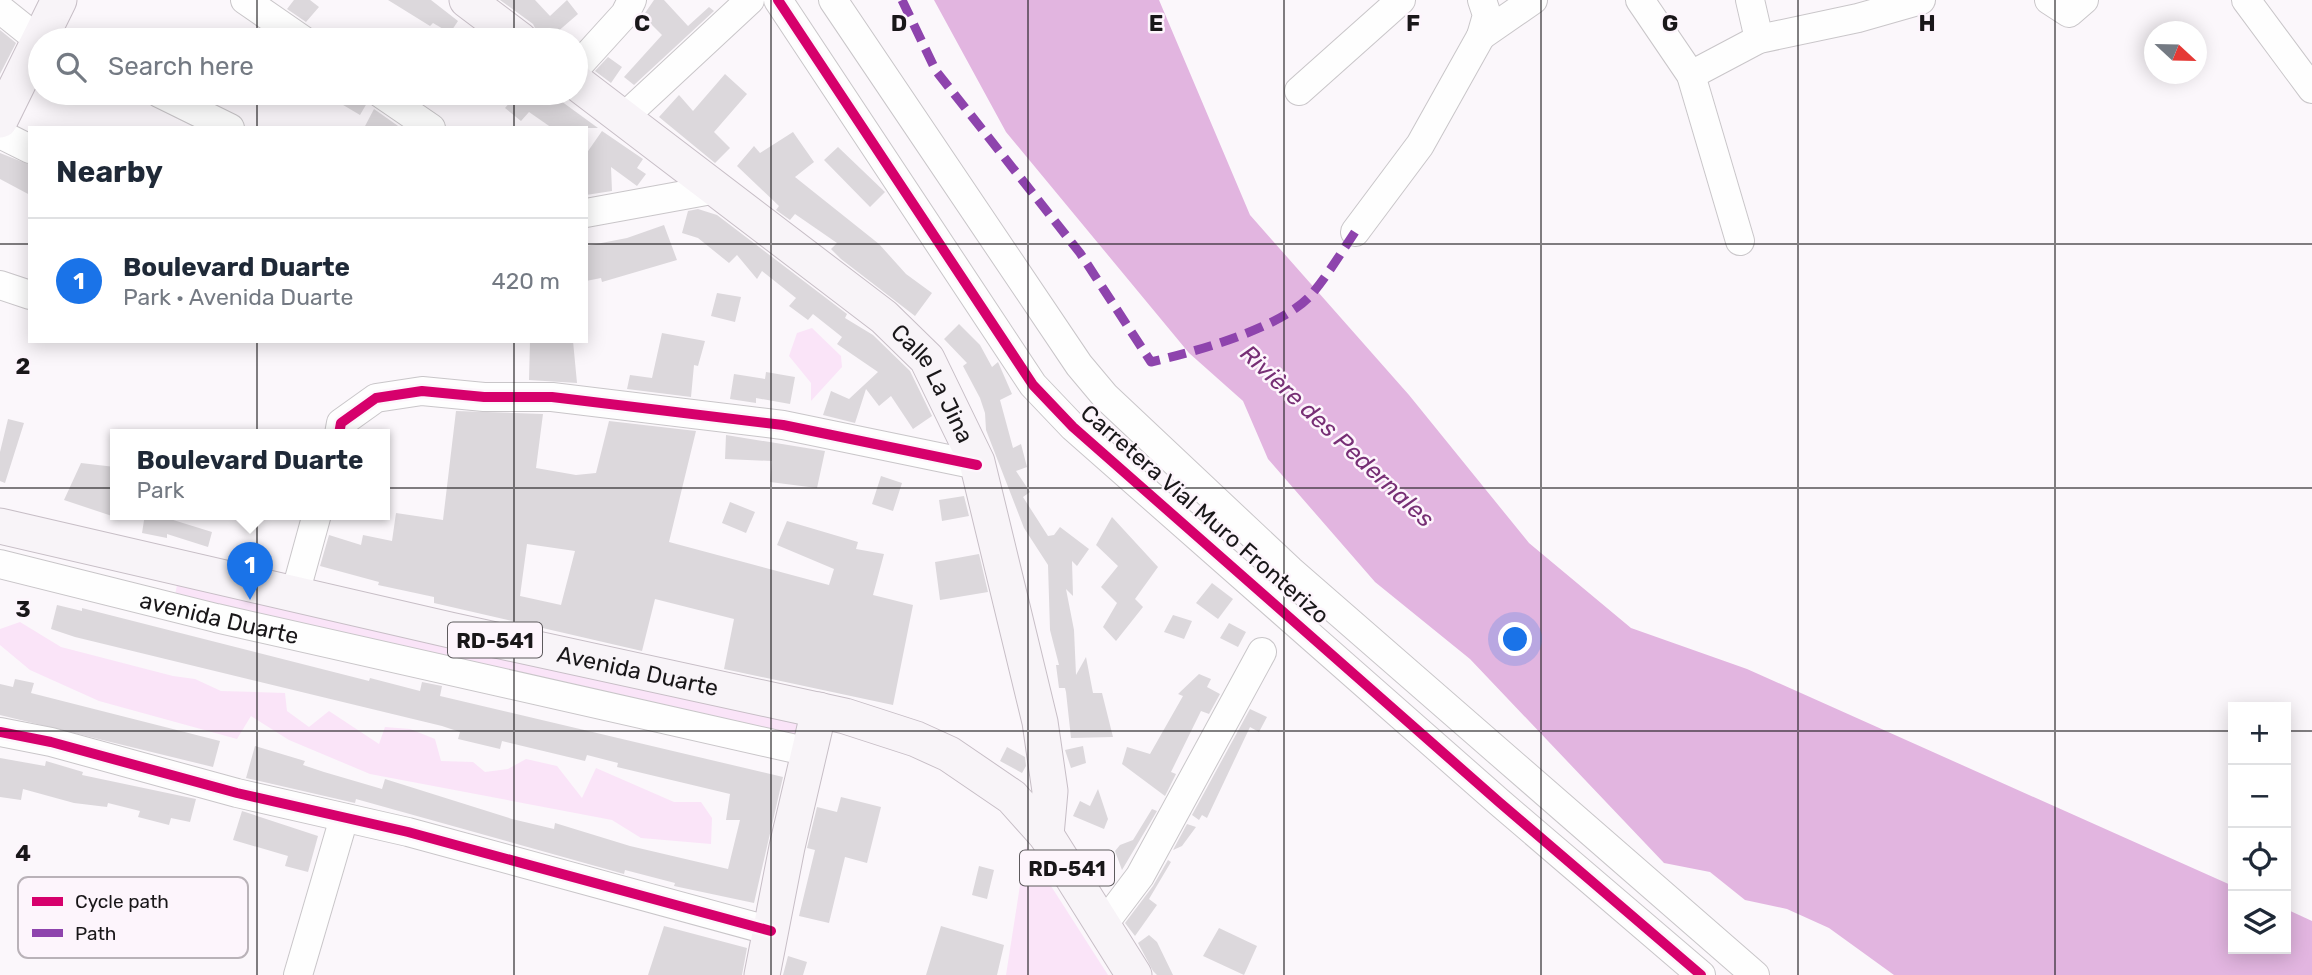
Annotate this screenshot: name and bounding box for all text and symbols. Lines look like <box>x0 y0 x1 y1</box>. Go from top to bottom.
text: C <box>634 9 650 37</box>
text: D <box>891 9 907 37</box>
text: E <box>1149 9 1163 37</box>
text: F <box>1406 9 1420 37</box>
text: G <box>1662 9 1678 37</box>
text: H <box>1918 9 1936 37</box>
north arrow <box>2144 21 2207 84</box>
search box <box>28 28 588 105</box>
icon: search <box>52 48 90 86</box>
text: Search here <box>108 51 254 82</box>
text: Nearby <box>56 154 163 190</box>
text: Boulevard Duarte <box>123 252 350 283</box>
text: 1 <box>73 267 85 295</box>
text: 420 m <box>492 267 560 295</box>
text: Park · Avenida Duarte <box>123 283 353 311</box>
street label: Calle La Jina <box>885 318 980 447</box>
water label: Rivière des Pedernales <box>1235 339 1439 533</box>
text: 2 <box>16 352 30 380</box>
street label: Carretera Vial Muro Fronterizo <box>1075 399 1335 629</box>
popup <box>110 429 390 520</box>
text: Boulevard Duarte <box>136 445 364 476</box>
text: Park <box>136 476 184 504</box>
pin: 1 <box>227 542 273 600</box>
street label: avenida Duarte <box>137 586 302 650</box>
text: 3 <box>15 595 31 623</box>
road number: RD-541 <box>448 622 542 658</box>
your location <box>1498 622 1532 656</box>
street label: Avenida Duarte <box>554 640 721 702</box>
map controls <box>2228 702 2291 954</box>
button: + <box>2228 702 2291 765</box>
button: − <box>2228 765 2291 828</box>
button: locate <box>2228 828 2291 891</box>
text: 4 <box>15 839 31 867</box>
road number: RD-541 <box>1020 850 1114 886</box>
legend <box>18 877 248 958</box>
text: Cycle path <box>75 890 169 913</box>
button: layers <box>2228 891 2291 954</box>
text: Path <box>75 922 116 945</box>

